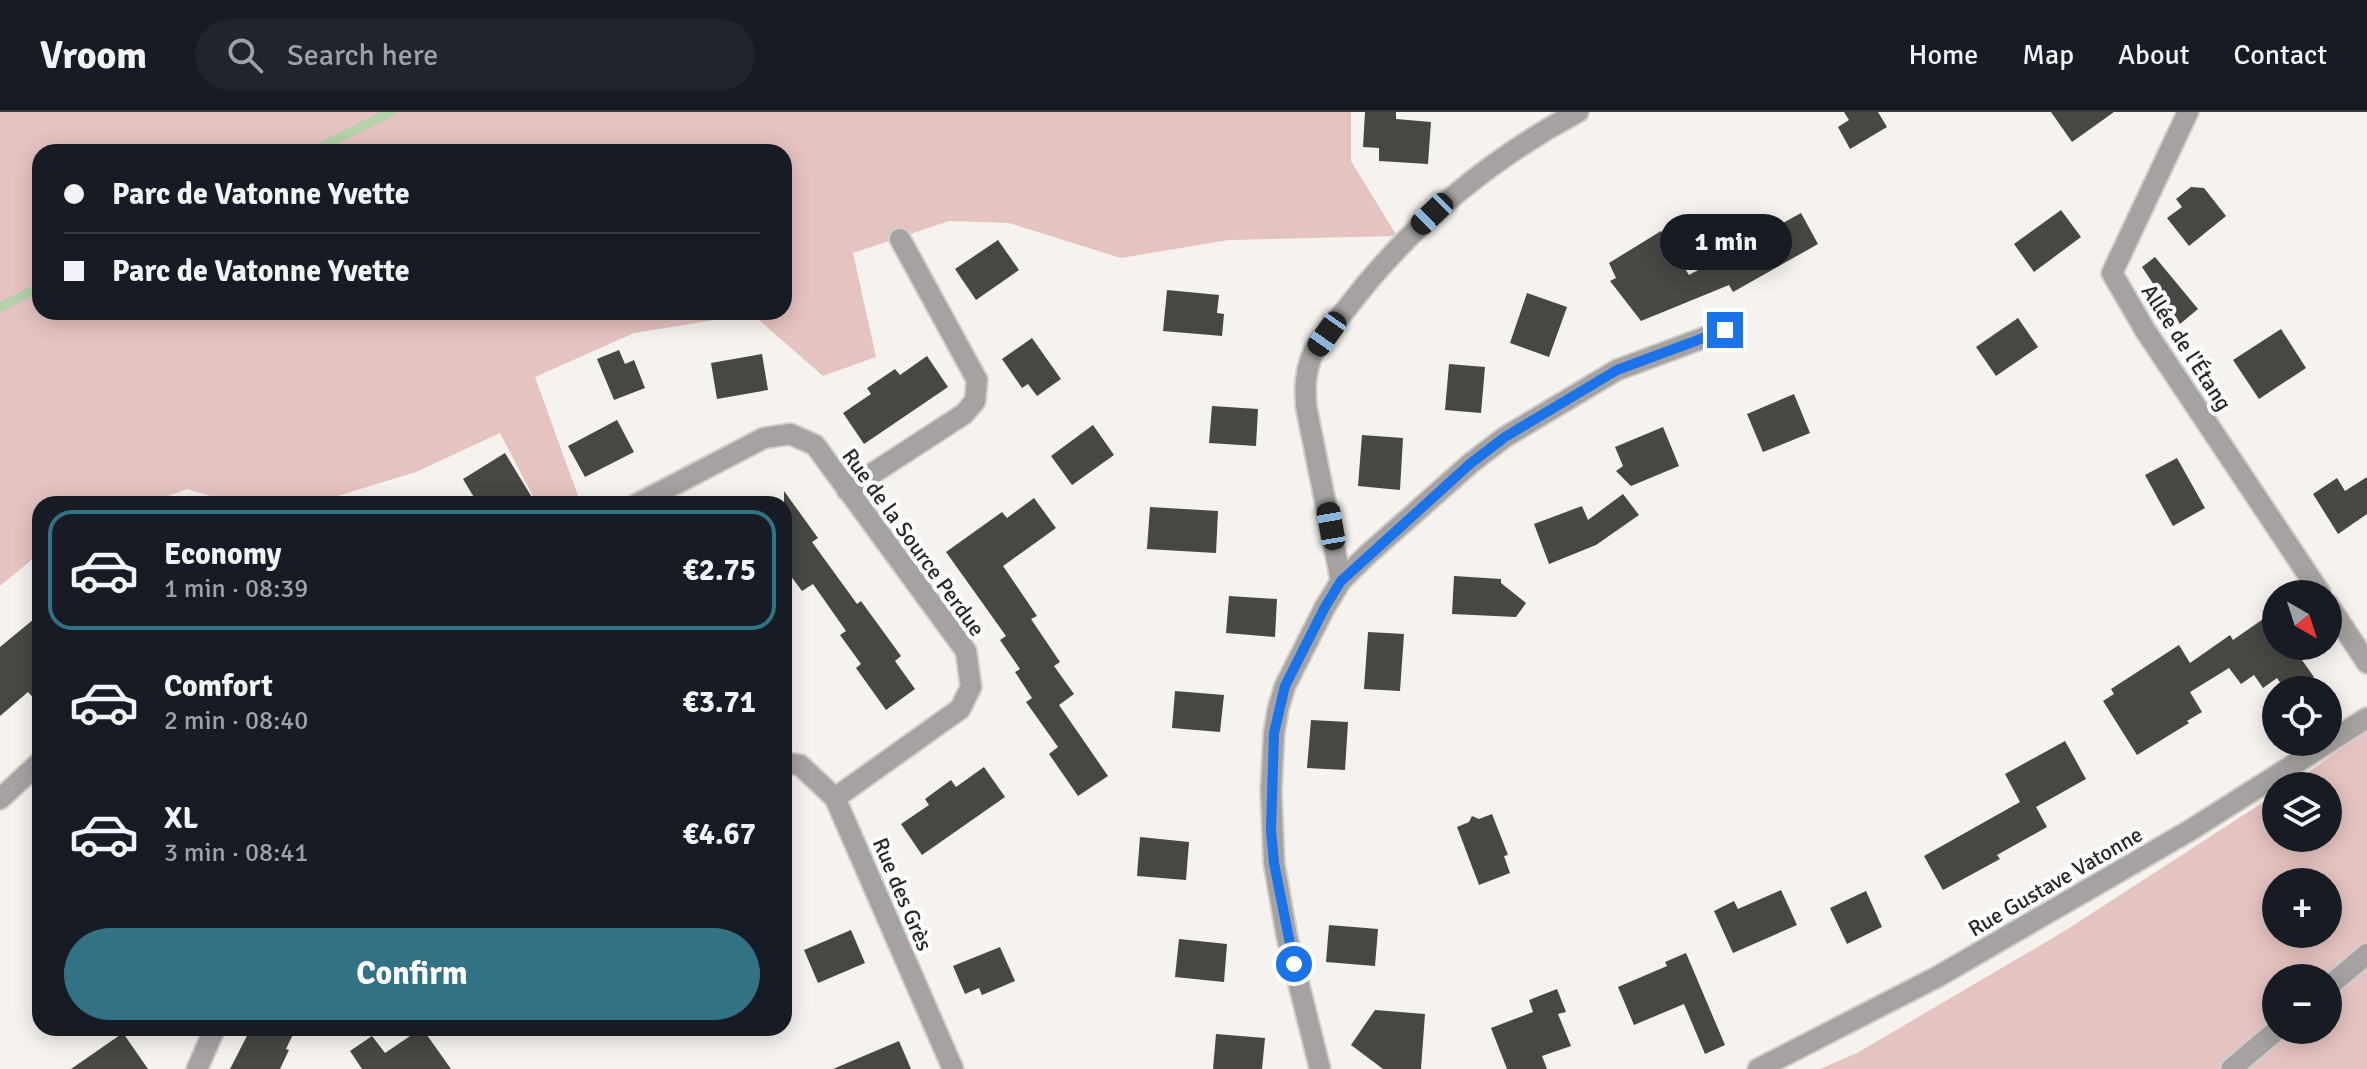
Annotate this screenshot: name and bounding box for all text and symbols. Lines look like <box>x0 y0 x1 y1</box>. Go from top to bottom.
search box <box>195 19 755 91</box>
text: Vroom <box>40 32 147 79</box>
icon: search <box>223 33 267 77</box>
text: Search here <box>287 37 438 74</box>
text: Home <box>1909 38 1978 72</box>
text: Map <box>2022 38 2074 72</box>
text: About <box>2118 38 2190 72</box>
text: Contact <box>2234 38 2327 72</box>
text: Parc de Vatonne Yvette <box>112 176 410 213</box>
car <box>1406 189 1458 239</box>
callout: 1 min <box>1659 214 1791 270</box>
text: 1 min <box>1695 226 1757 258</box>
text: Parc de Vatonne Yvette <box>112 253 410 290</box>
street label: Allée de l'Étang <box>2136 279 2237 415</box>
car <box>1303 307 1351 361</box>
route end <box>1707 312 1743 348</box>
street label: Rue de la Source Perdue <box>836 443 991 641</box>
car <box>1315 500 1347 552</box>
icon: car <box>68 534 140 606</box>
text: Economy <box>164 536 281 573</box>
text: €2.75 <box>683 552 756 589</box>
text: 1 min · 08:39 <box>164 573 308 605</box>
north arrow <box>2262 580 2342 660</box>
map controls <box>2262 580 2342 1044</box>
icon: car <box>68 666 140 738</box>
text: Comfort <box>164 668 273 705</box>
button: locate <box>2262 676 2342 756</box>
text: €3.71 <box>683 684 756 721</box>
text: 2 min · 08:40 <box>164 705 308 737</box>
button: layers <box>2262 772 2342 852</box>
icon: car <box>68 798 140 870</box>
text: XL <box>164 800 198 837</box>
text: €4.67 <box>683 816 756 853</box>
street label: Rue Gustave Vatonne <box>1963 820 2147 942</box>
street label: Rue des Grès <box>867 834 938 955</box>
text: 3 min · 08:41 <box>164 837 308 869</box>
button: + <box>2262 868 2342 948</box>
button: Confirm <box>64 928 760 1020</box>
route start <box>1276 946 1312 982</box>
button: − <box>2262 964 2342 1044</box>

